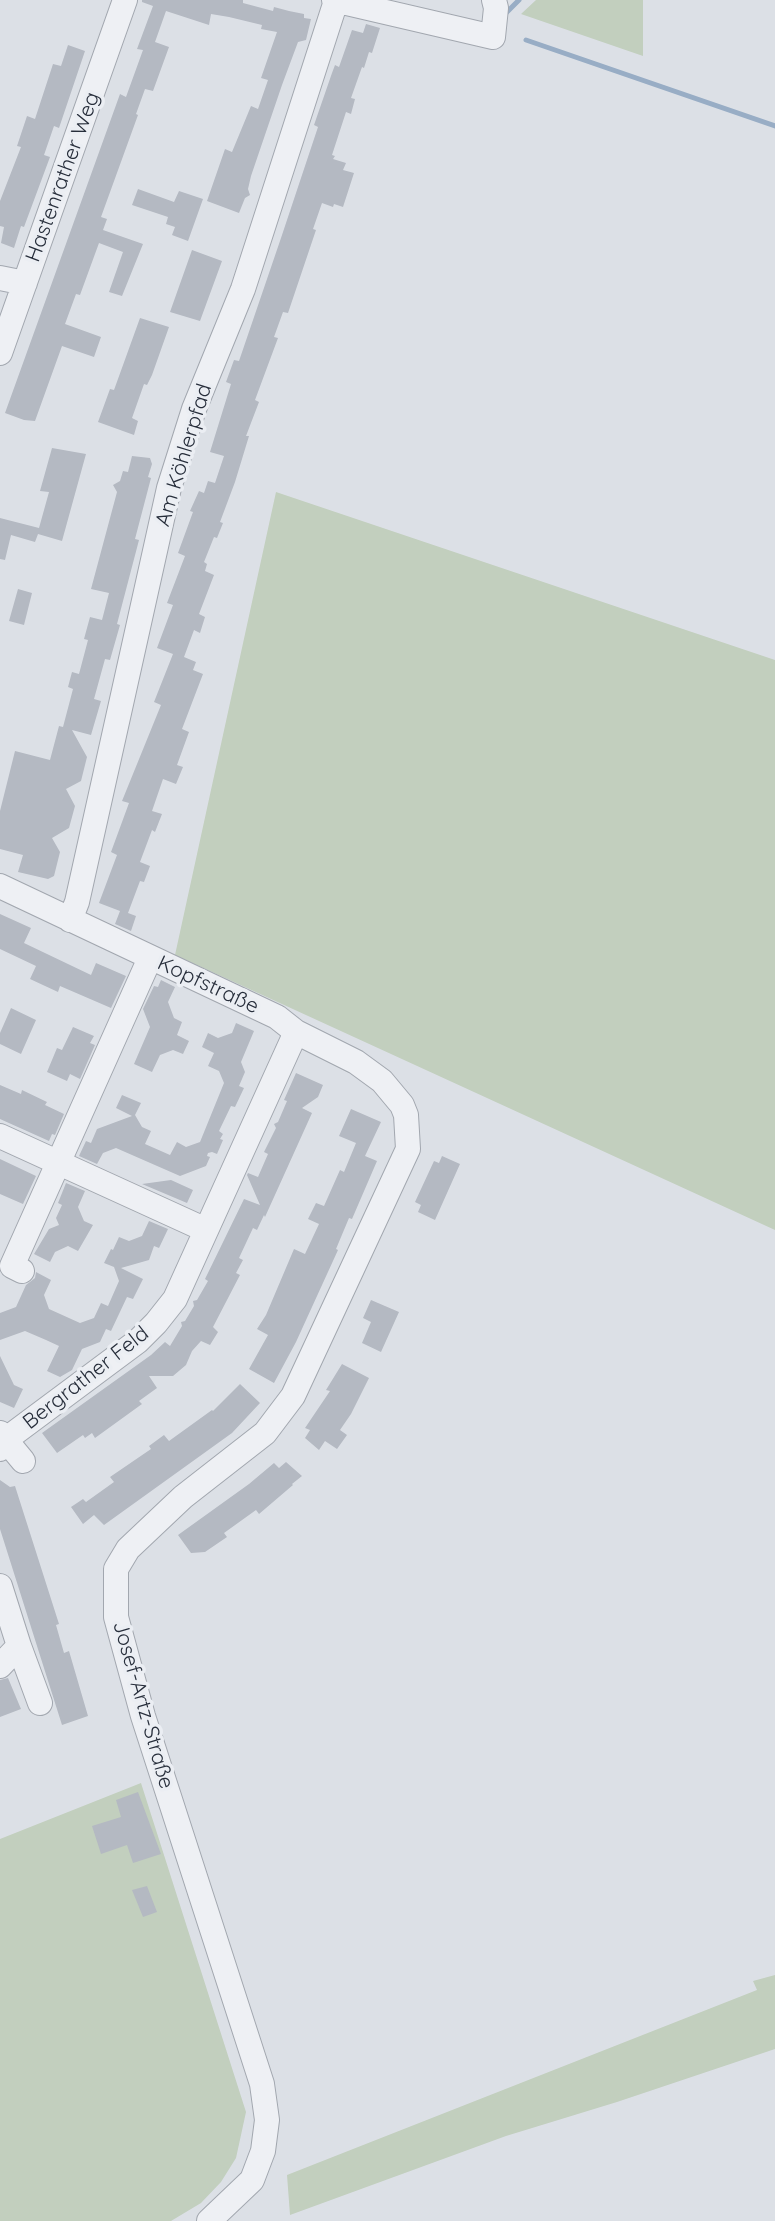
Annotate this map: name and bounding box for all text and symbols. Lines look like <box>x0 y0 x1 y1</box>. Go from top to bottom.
street label: Hastenrather Weg <box>21 89 105 265</box>
street label: Am Köhlerpfad <box>150 381 218 529</box>
street label: Kopfstraße <box>153 951 263 1019</box>
street label: Bergrather Feld <box>18 1321 154 1435</box>
street label: Josef-Artz-Straße <box>107 1618 179 1792</box>

